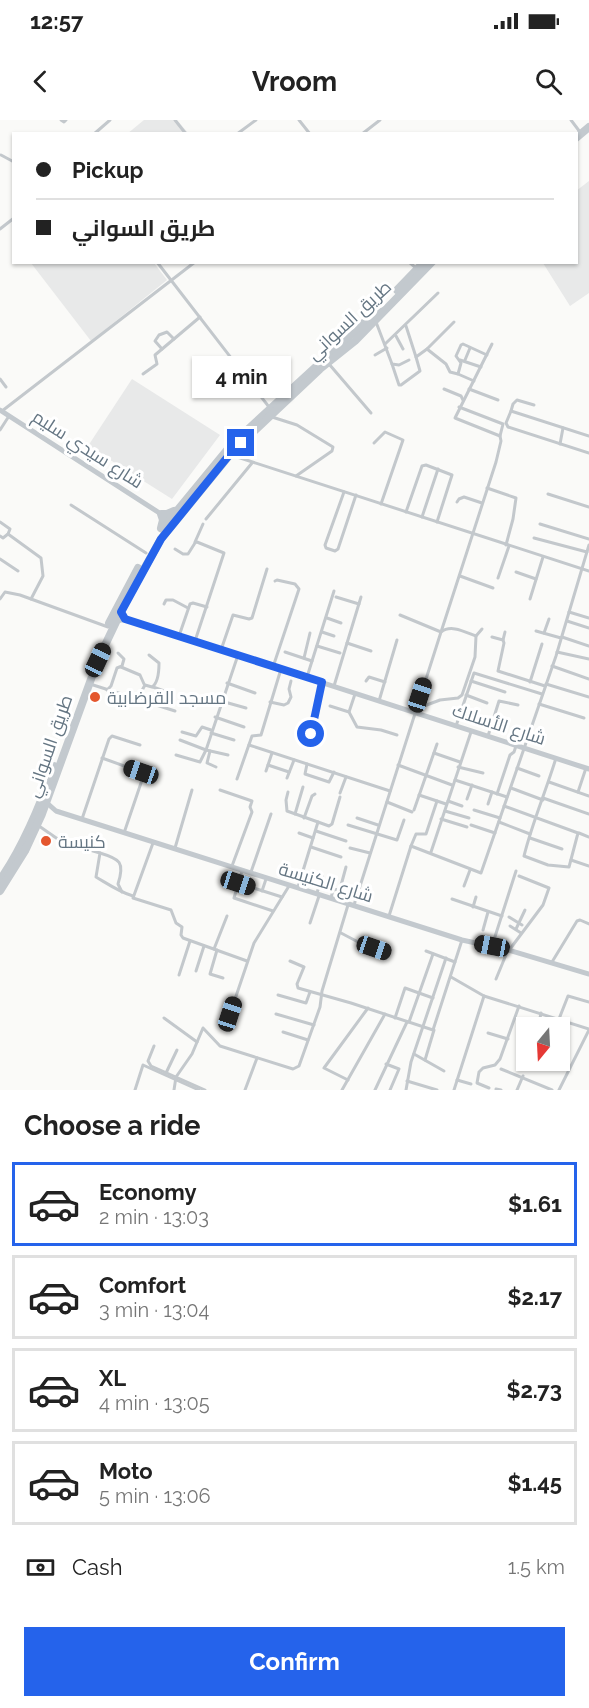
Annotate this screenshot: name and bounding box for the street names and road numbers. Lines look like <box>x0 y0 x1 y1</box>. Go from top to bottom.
street label: طريق السواني <box>303 276 398 367</box>
street label: شارع سيدي سليم <box>27 405 147 496</box>
street label: طريق السواني <box>22 692 80 801</box>
street label: شارع الأسلاك <box>449 699 548 751</box>
street label: شارع الكنيسة <box>276 858 376 908</box>

